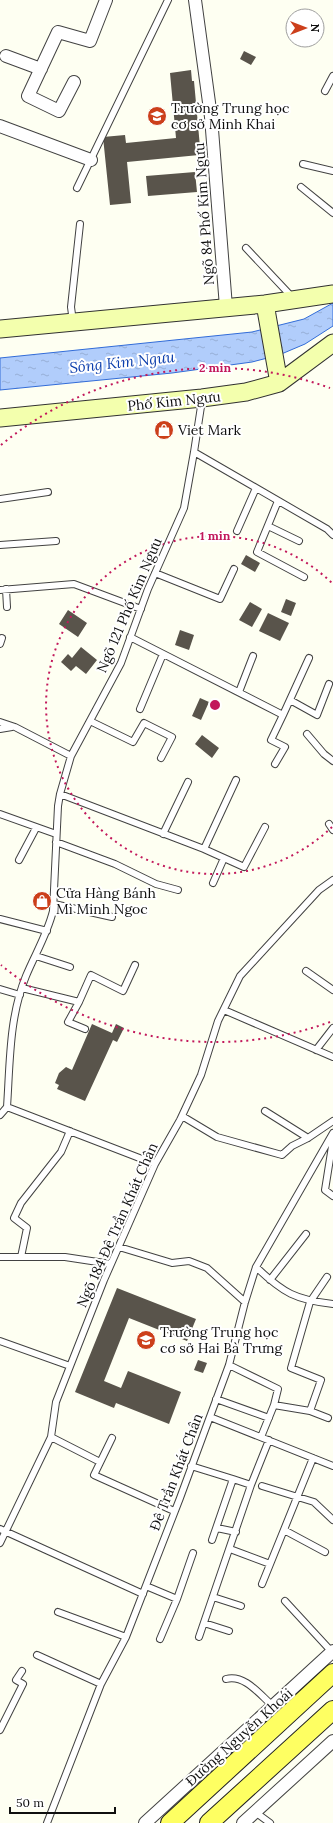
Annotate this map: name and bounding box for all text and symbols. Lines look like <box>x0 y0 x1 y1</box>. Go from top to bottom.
north arrow <box>285 8 325 48</box>
text: N <box>308 24 322 33</box>
place label: Trường Trung học cơ sở Minh Khai <box>171 99 289 133</box>
school or university icon: Trường Trung học cơ sở Minh Khai <box>146 105 168 127</box>
street label: Ngõ 84 Phố Kim Ngưu <box>190 142 218 286</box>
water label: Sông Kim Ngưu <box>68 347 176 377</box>
text: 2 min <box>199 360 231 375</box>
street label: Phố Kim Ngưu <box>127 387 221 415</box>
shop icon: Viet Mark <box>153 419 175 441</box>
place label: Viet Mark <box>177 421 242 439</box>
text: 1 min <box>200 528 231 543</box>
street label: Ngõ 121 Phố Kim Ngưu <box>92 535 166 675</box>
centre of rings <box>208 698 222 712</box>
place label: Cửa Hàng Bánh Mì Minh Ngoc <box>56 884 156 918</box>
shop icon: Cửa Hàng Bánh Mì Minh Ngoc <box>31 890 53 912</box>
street label: Ngõ 184 Đê Trần Khát Chân <box>73 1139 162 1310</box>
place label: Trường Trung học cơ sở Hai Bà Trưng <box>160 1323 283 1357</box>
school or university icon: Trường Trung học cơ sở Hai Bà Trưng <box>135 1329 157 1351</box>
street label: Đê Trần Khát Chân <box>145 1410 207 1533</box>
street label: Đường Nguyễn Khoái <box>182 1684 296 1790</box>
scale bar <box>10 1789 115 1815</box>
text: 50 m <box>16 1795 44 1810</box>

